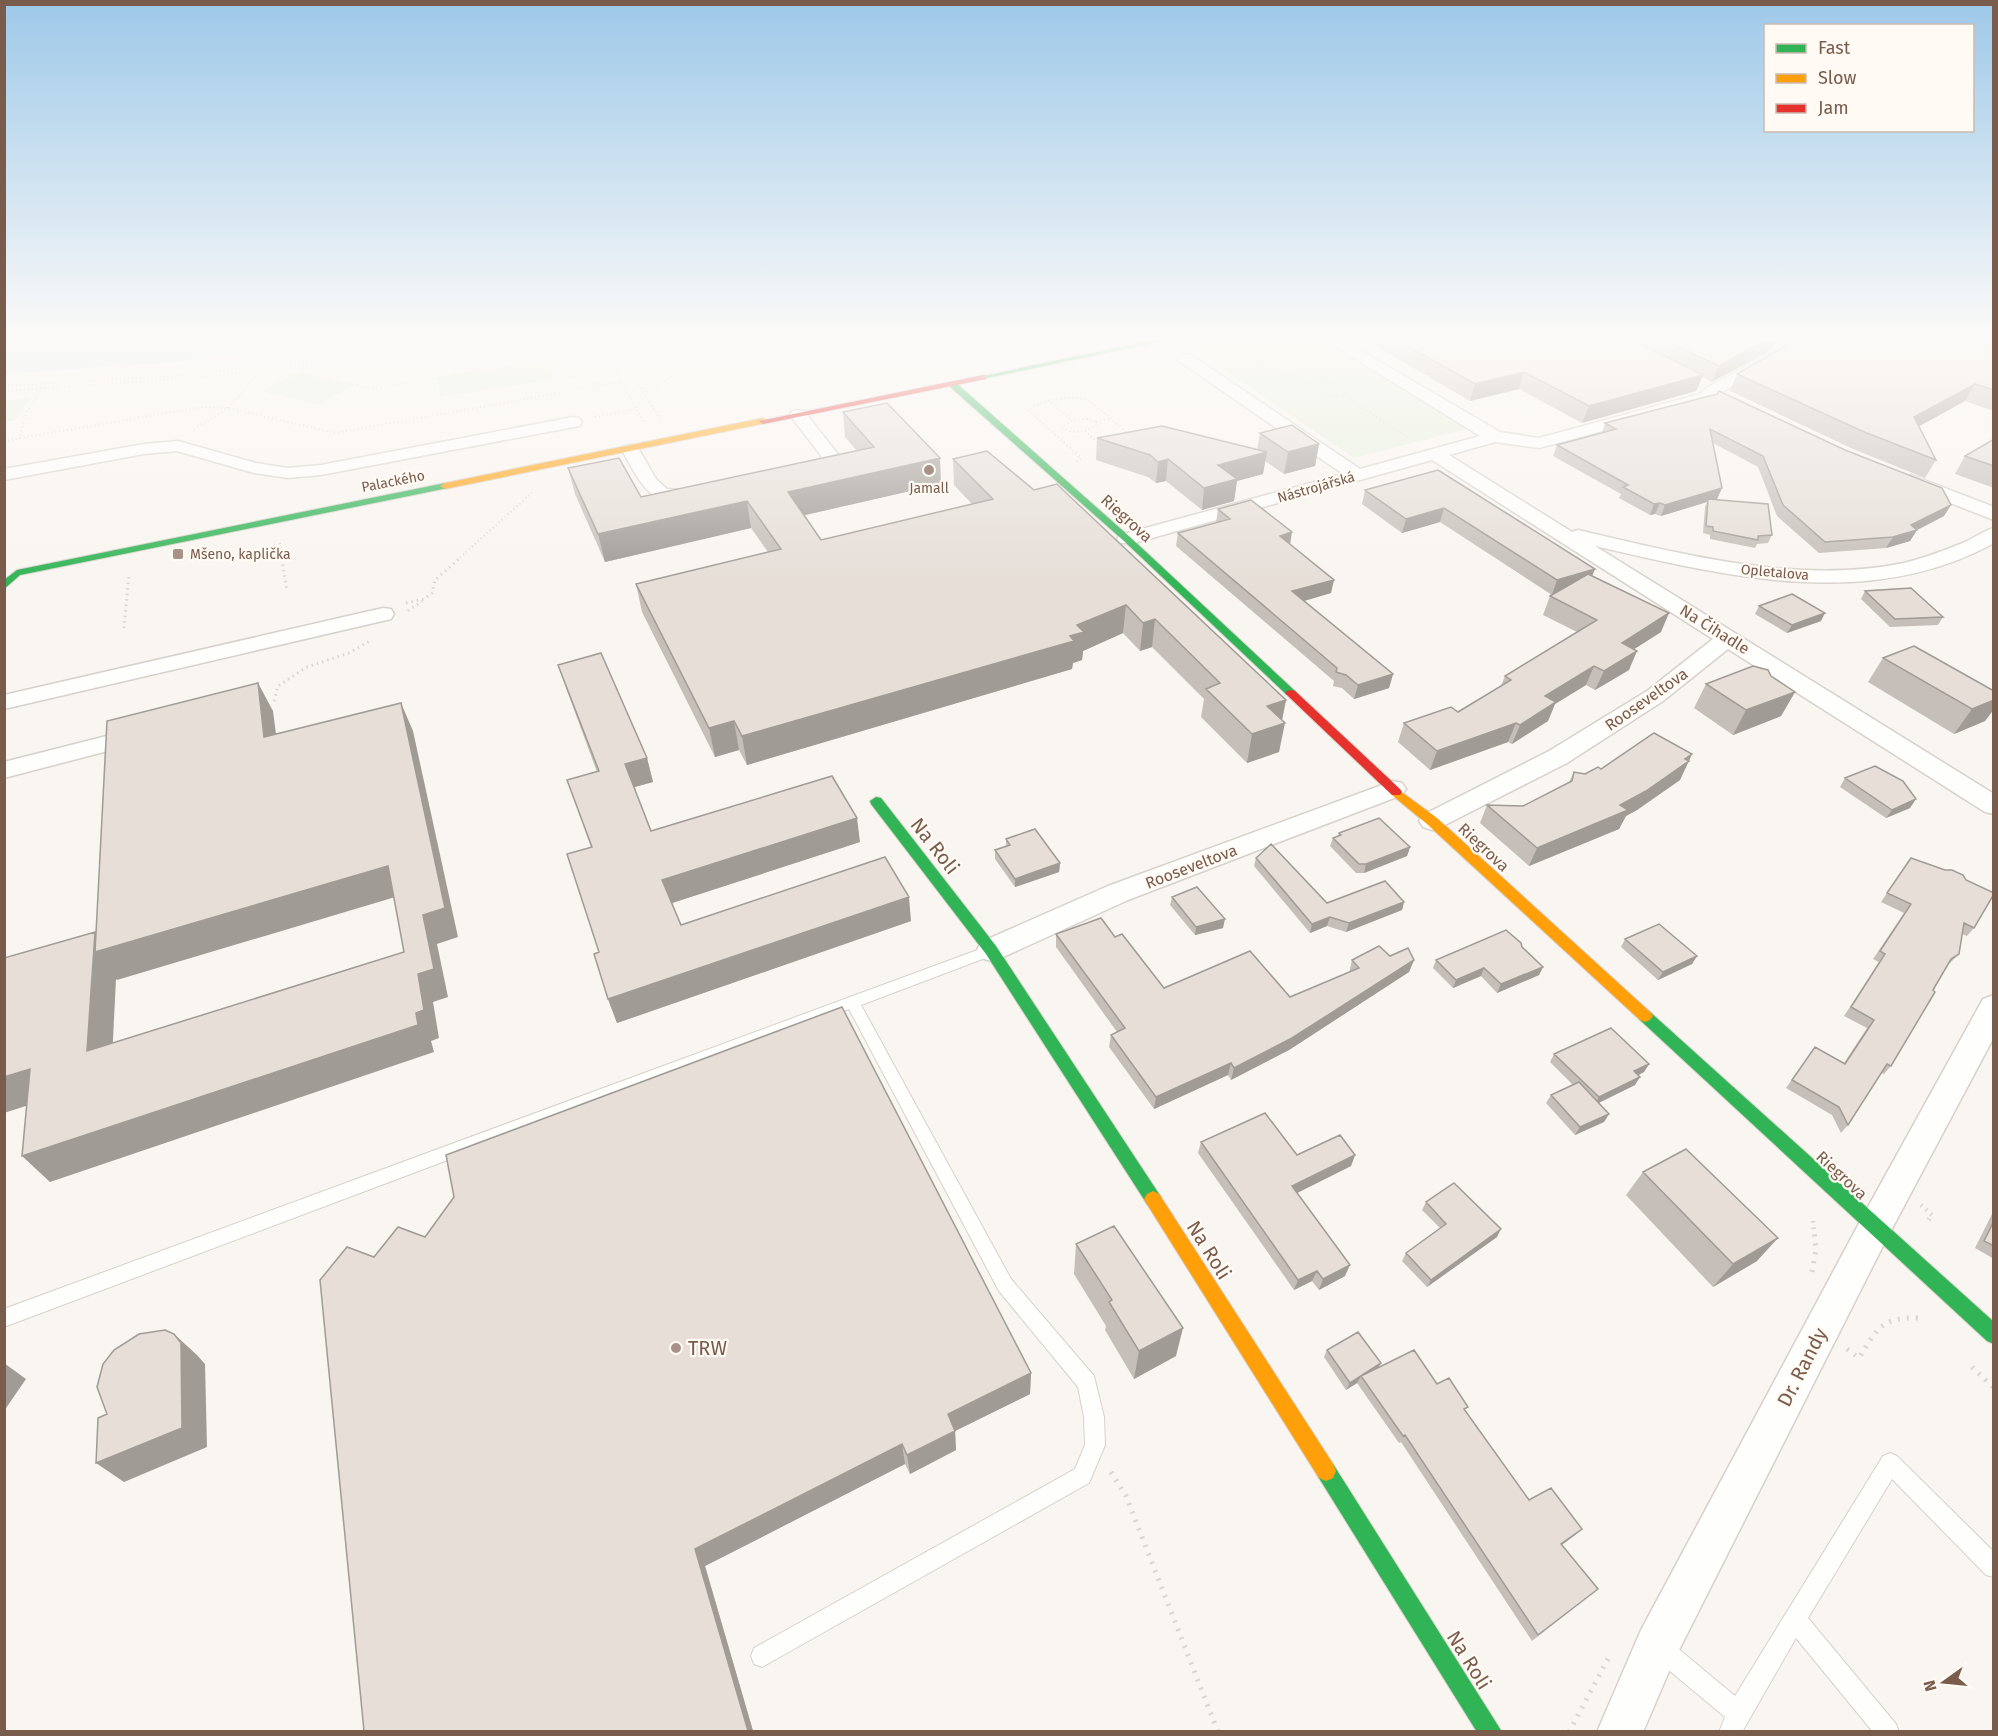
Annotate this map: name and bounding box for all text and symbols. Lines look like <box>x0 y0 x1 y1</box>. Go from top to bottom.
legend <box>1764 24 1974 132</box>
text: Fast <box>1818 37 1851 59</box>
text: Slow <box>1818 67 1857 89</box>
text: Jam <box>1818 97 1849 119</box>
marker: Jamall <box>922 463 936 477</box>
street label: Palackého <box>360 467 426 496</box>
street label: Nástrojářská <box>1276 468 1357 507</box>
place label: Jamall <box>909 480 949 497</box>
street label: Riegrova <box>1097 490 1156 546</box>
place label: Mšeno, kaplička <box>190 546 291 563</box>
marker: Mšeno, kaplička <box>171 547 185 561</box>
street label: Opletalova <box>1740 561 1810 584</box>
street label: Na Čihadle <box>1676 600 1754 658</box>
street label: Rooseveltova <box>1601 664 1691 735</box>
street label: Na Roli <box>906 813 964 879</box>
street label: Riegrova <box>1454 819 1513 876</box>
street label: Rooseveltova <box>1143 840 1240 893</box>
street label: Riegrova <box>1812 1147 1871 1204</box>
street label: Na Roli <box>1182 1216 1236 1284</box>
street label: Dr. Randy <box>1772 1323 1832 1410</box>
place label: TRW <box>688 1336 727 1360</box>
marker: TRW <box>669 1341 683 1355</box>
street label: Na Roli <box>1442 1626 1496 1694</box>
north arrow <box>1914 1652 1974 1712</box>
text: N <box>1919 1678 1941 1693</box>

